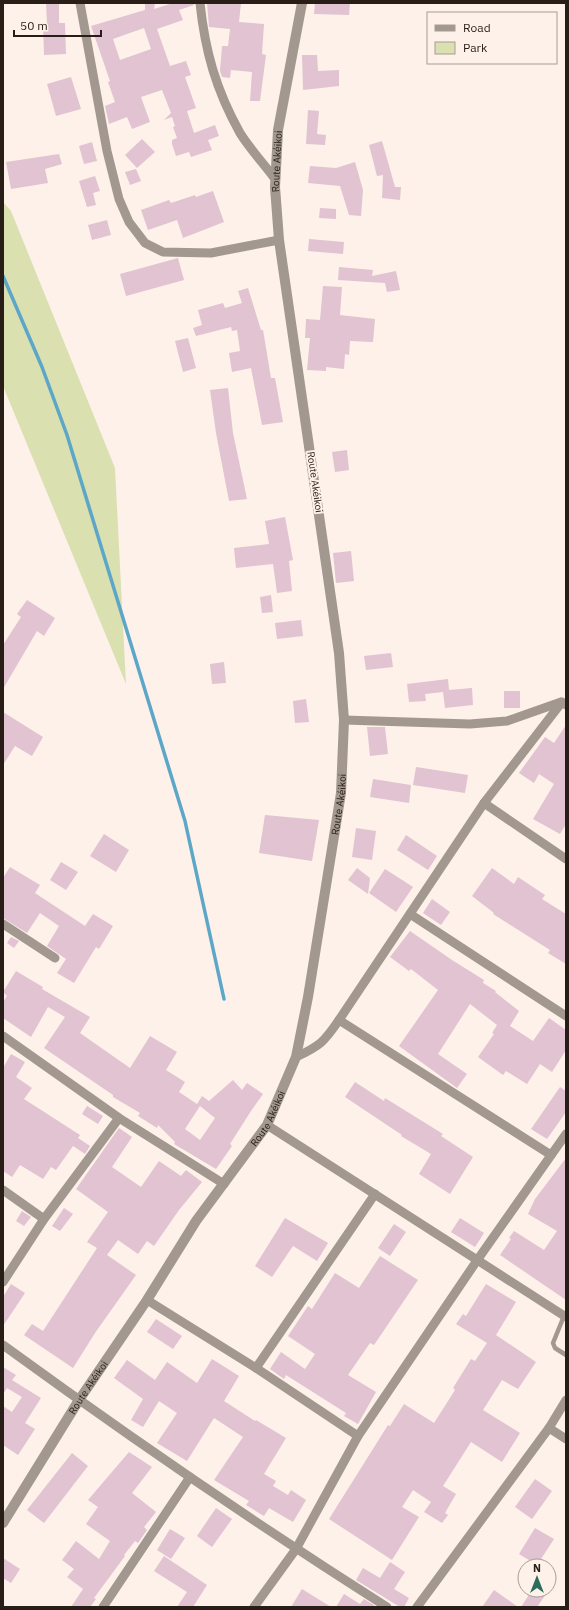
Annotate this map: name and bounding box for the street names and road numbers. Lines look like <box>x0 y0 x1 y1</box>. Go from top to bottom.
street label: Route Akéikoi <box>268 130 284 193</box>
street label: Route Akéikoi <box>304 451 326 513</box>
street label: Route Akéikoi <box>328 774 348 836</box>
street label: Route Akéikoi <box>247 1088 287 1149</box>
street label: Route Akéikoi <box>65 1358 110 1417</box>

